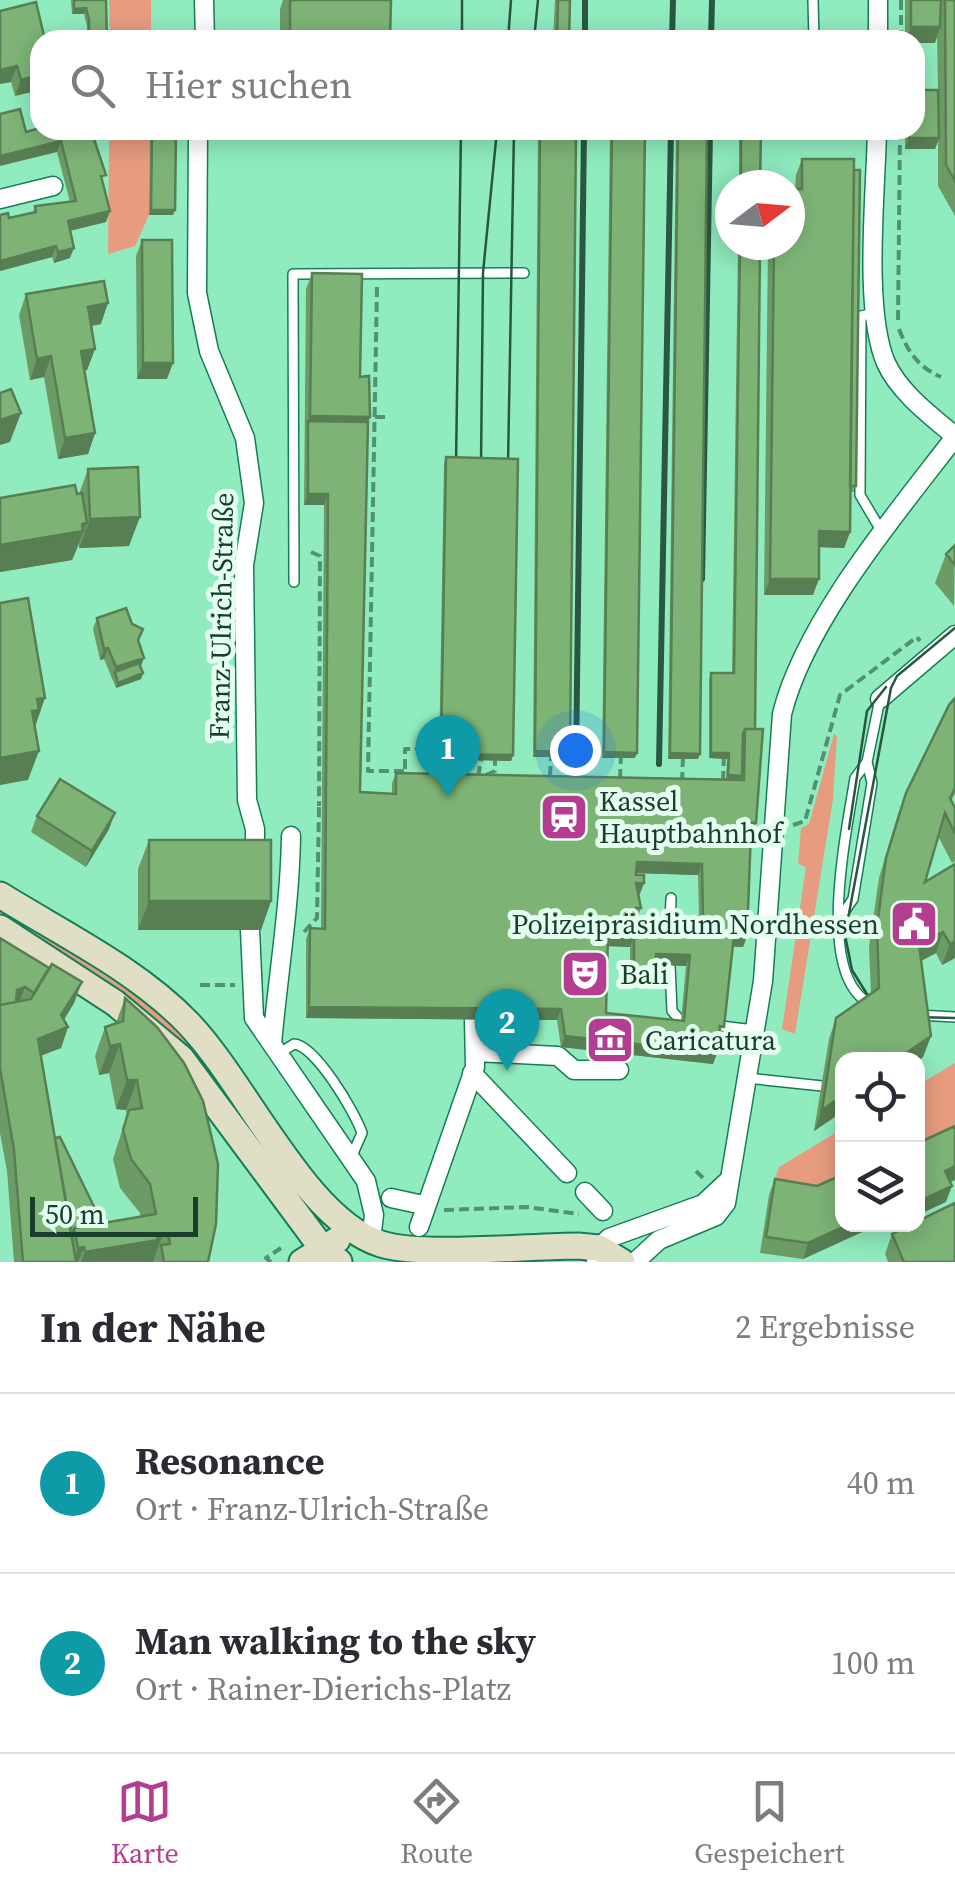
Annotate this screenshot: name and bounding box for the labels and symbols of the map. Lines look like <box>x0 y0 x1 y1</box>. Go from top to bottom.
north arrow <box>715 170 805 260</box>
street label: Franz-Ulrich-Straße <box>200 492 242 740</box>
pin: 1 <box>416 714 480 797</box>
your location <box>550 725 601 776</box>
place label: Kassel Hauptbahnhof <box>599 782 784 852</box>
station icon: Kassel Hauptbahnhof <box>538 791 590 843</box>
public building icon: Polizeipräsidium Nordhessen <box>888 898 940 950</box>
place label: Polizeipräsidium Nordhessen <box>512 905 879 943</box>
theatre icon: Bali <box>559 948 611 1000</box>
place label: Bali <box>620 955 669 993</box>
pin: 2 <box>474 988 540 1071</box>
museum icon: Caricatura <box>584 1014 636 1066</box>
place label: Caricatura <box>645 1021 777 1059</box>
scale bar <box>30 1192 198 1236</box>

